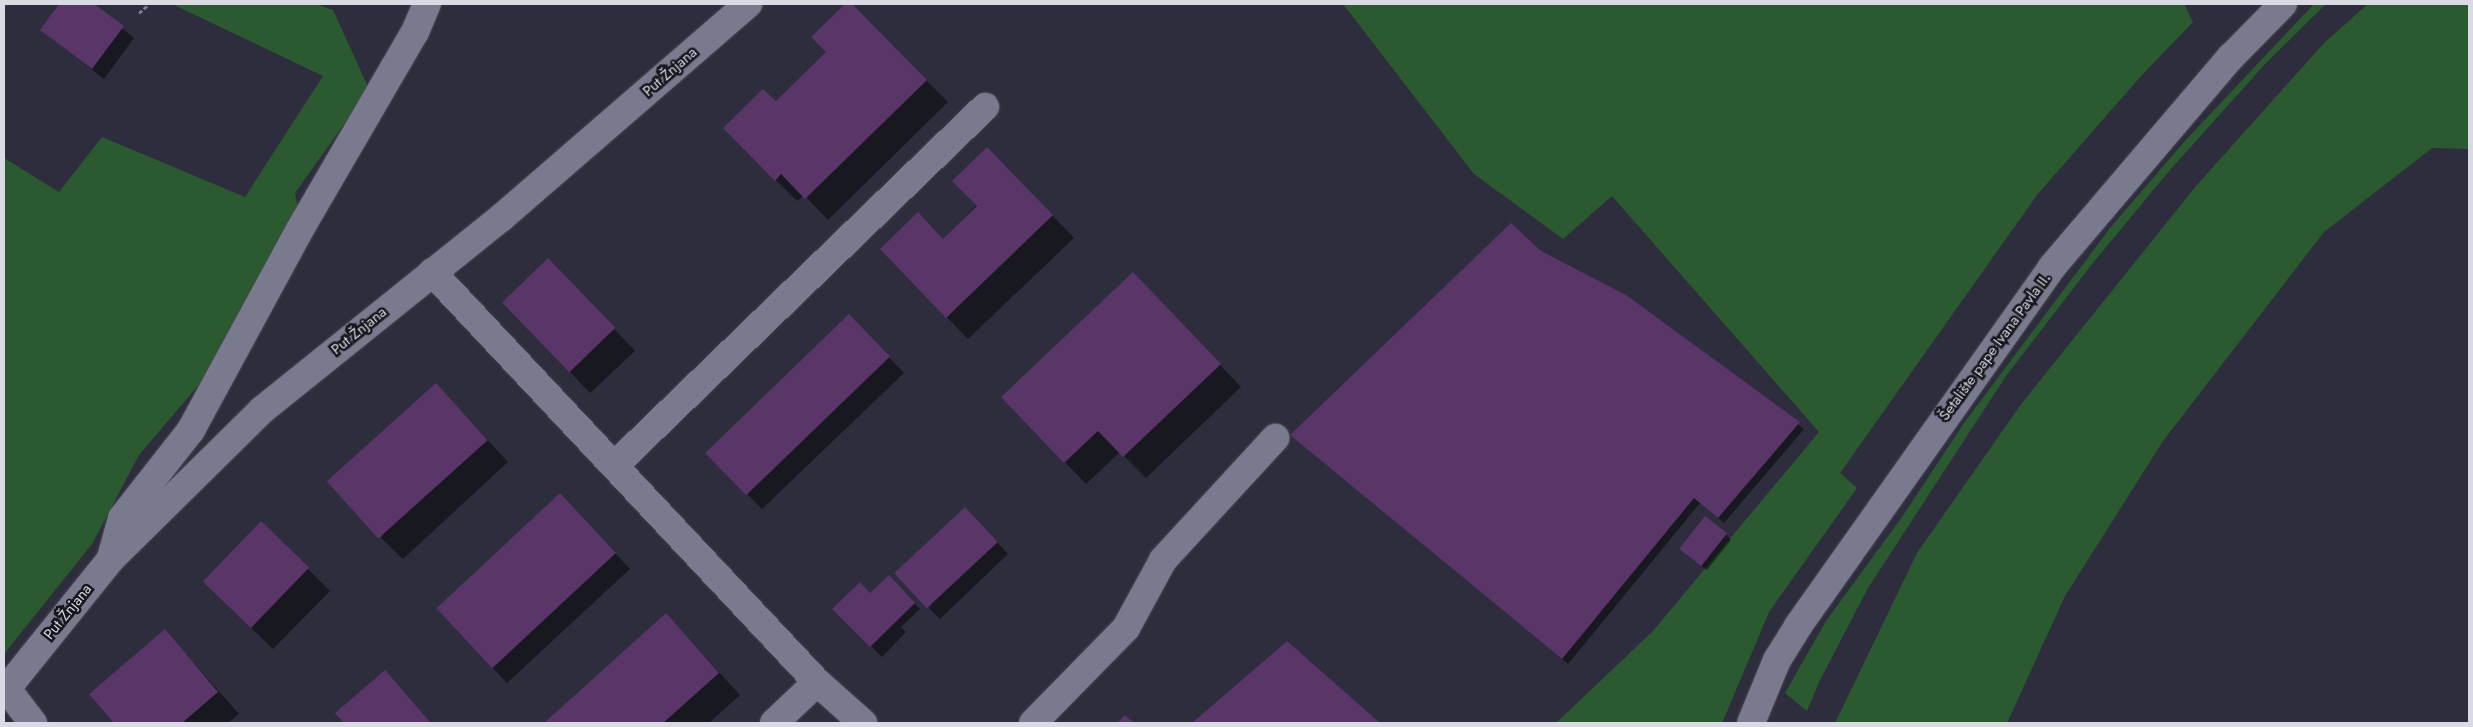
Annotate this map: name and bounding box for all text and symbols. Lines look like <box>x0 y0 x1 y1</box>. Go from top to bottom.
street label: Put Žnjana <box>639 44 701 100</box>
street label: Šetalište pape Ivana Pavla II. <box>1935 270 2055 424</box>
street label: Put Žnjana <box>328 303 390 359</box>
street label: Put Žnjana <box>40 581 96 643</box>

